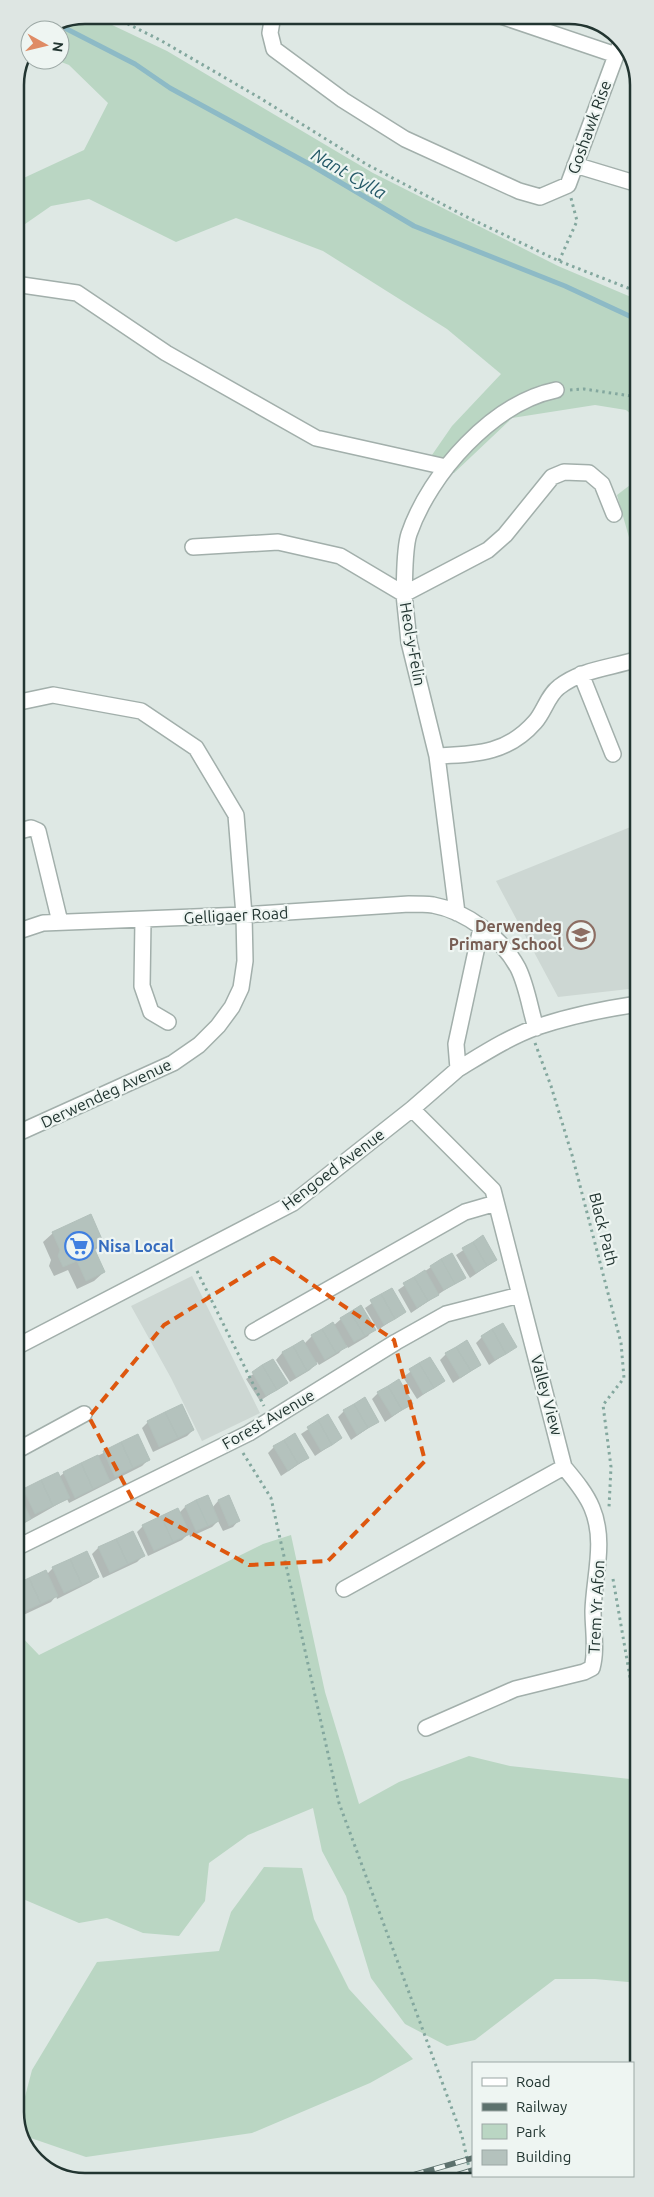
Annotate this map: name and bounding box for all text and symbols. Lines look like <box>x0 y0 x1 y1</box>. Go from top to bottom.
north arrow <box>20 20 70 70</box>
text: N <box>49 41 67 53</box>
street label: Goshawk Rise <box>564 78 614 176</box>
water label: Nant Cylla <box>308 144 390 202</box>
street label: Heol-y-Felin <box>397 601 429 687</box>
street label: Gelligaer Road <box>183 903 289 927</box>
place label: Derwendeg Primary School <box>449 917 562 953</box>
school or university icon: Derwendeg Primary School <box>566 920 596 950</box>
street label: Derwendeg Avenue <box>38 1055 174 1131</box>
street label: Hengoed Avenue <box>278 1125 388 1213</box>
street label: Black Path <box>586 1190 622 1268</box>
supermarket icon: Nisa Local <box>64 1231 94 1261</box>
place label: Nisa Local <box>98 1237 174 1255</box>
street label: Valley View <box>528 1353 567 1438</box>
street label: Forest Avenue <box>219 1385 317 1453</box>
street label: Trem Yr Afon <box>585 1559 607 1655</box>
legend <box>472 2062 634 2177</box>
text: Road <box>516 2073 551 2090</box>
text: Railway <box>516 2098 567 2115</box>
text: Park <box>516 2123 546 2140</box>
text: Building <box>516 2148 571 2165</box>

